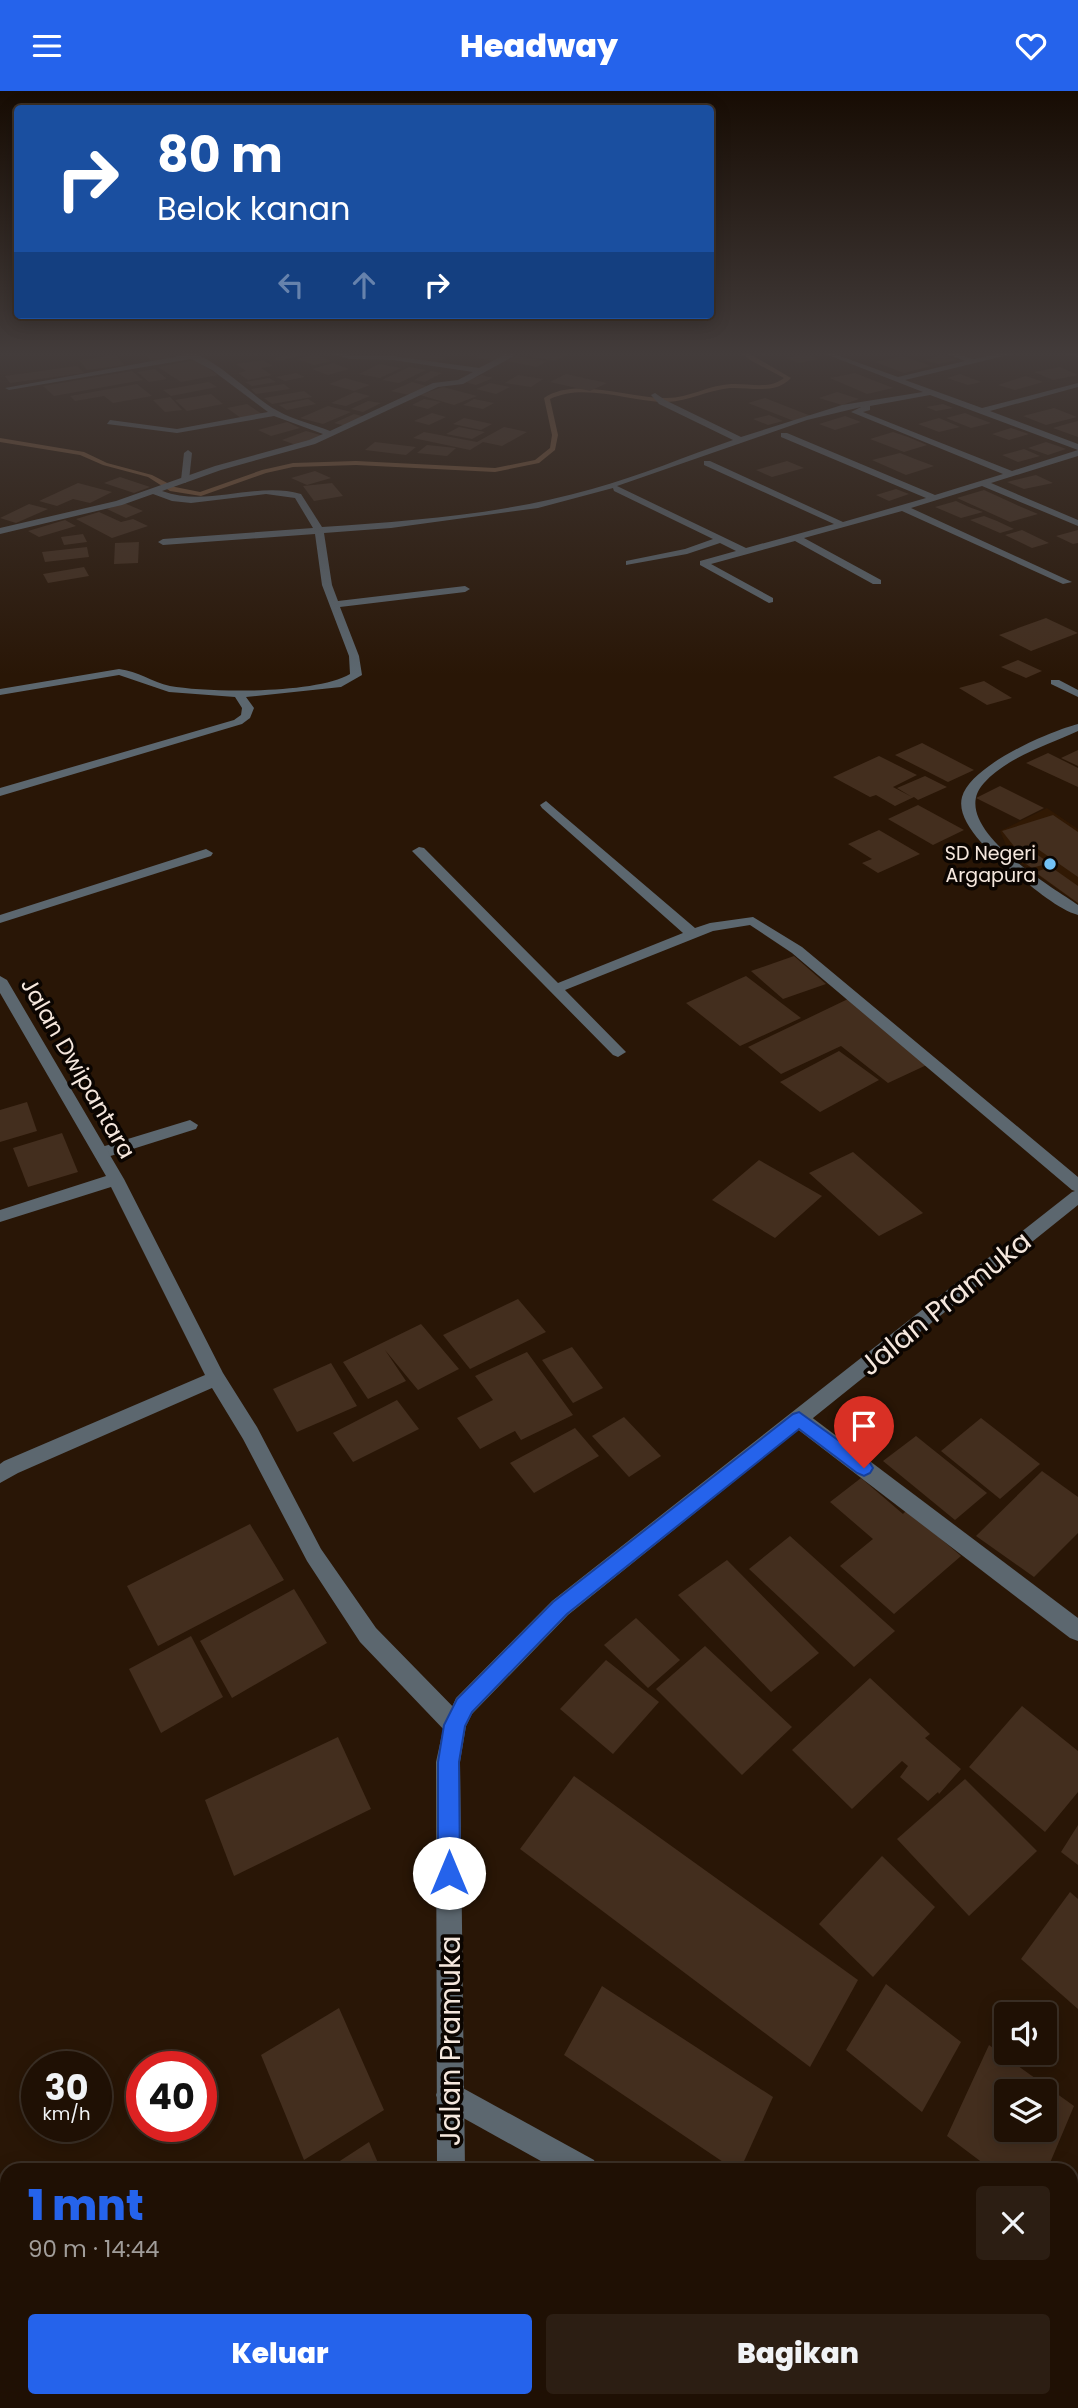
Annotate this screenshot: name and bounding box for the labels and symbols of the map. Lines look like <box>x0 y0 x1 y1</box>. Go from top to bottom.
place label: SD Negeri Argapura <box>945 840 1036 889</box>
marker: SD Negeri Argapura <box>1042 856 1058 872</box>
street label: Jalan Dwipantara <box>13 971 143 1165</box>
street label: Jalan Pramuka <box>851 1222 1039 1385</box>
pin <box>834 1396 894 1468</box>
position arrow <box>412 1836 486 1910</box>
street label: Jalan Pramuka <box>431 1936 470 2146</box>
speed limit sign: 40 <box>126 2051 217 2142</box>

